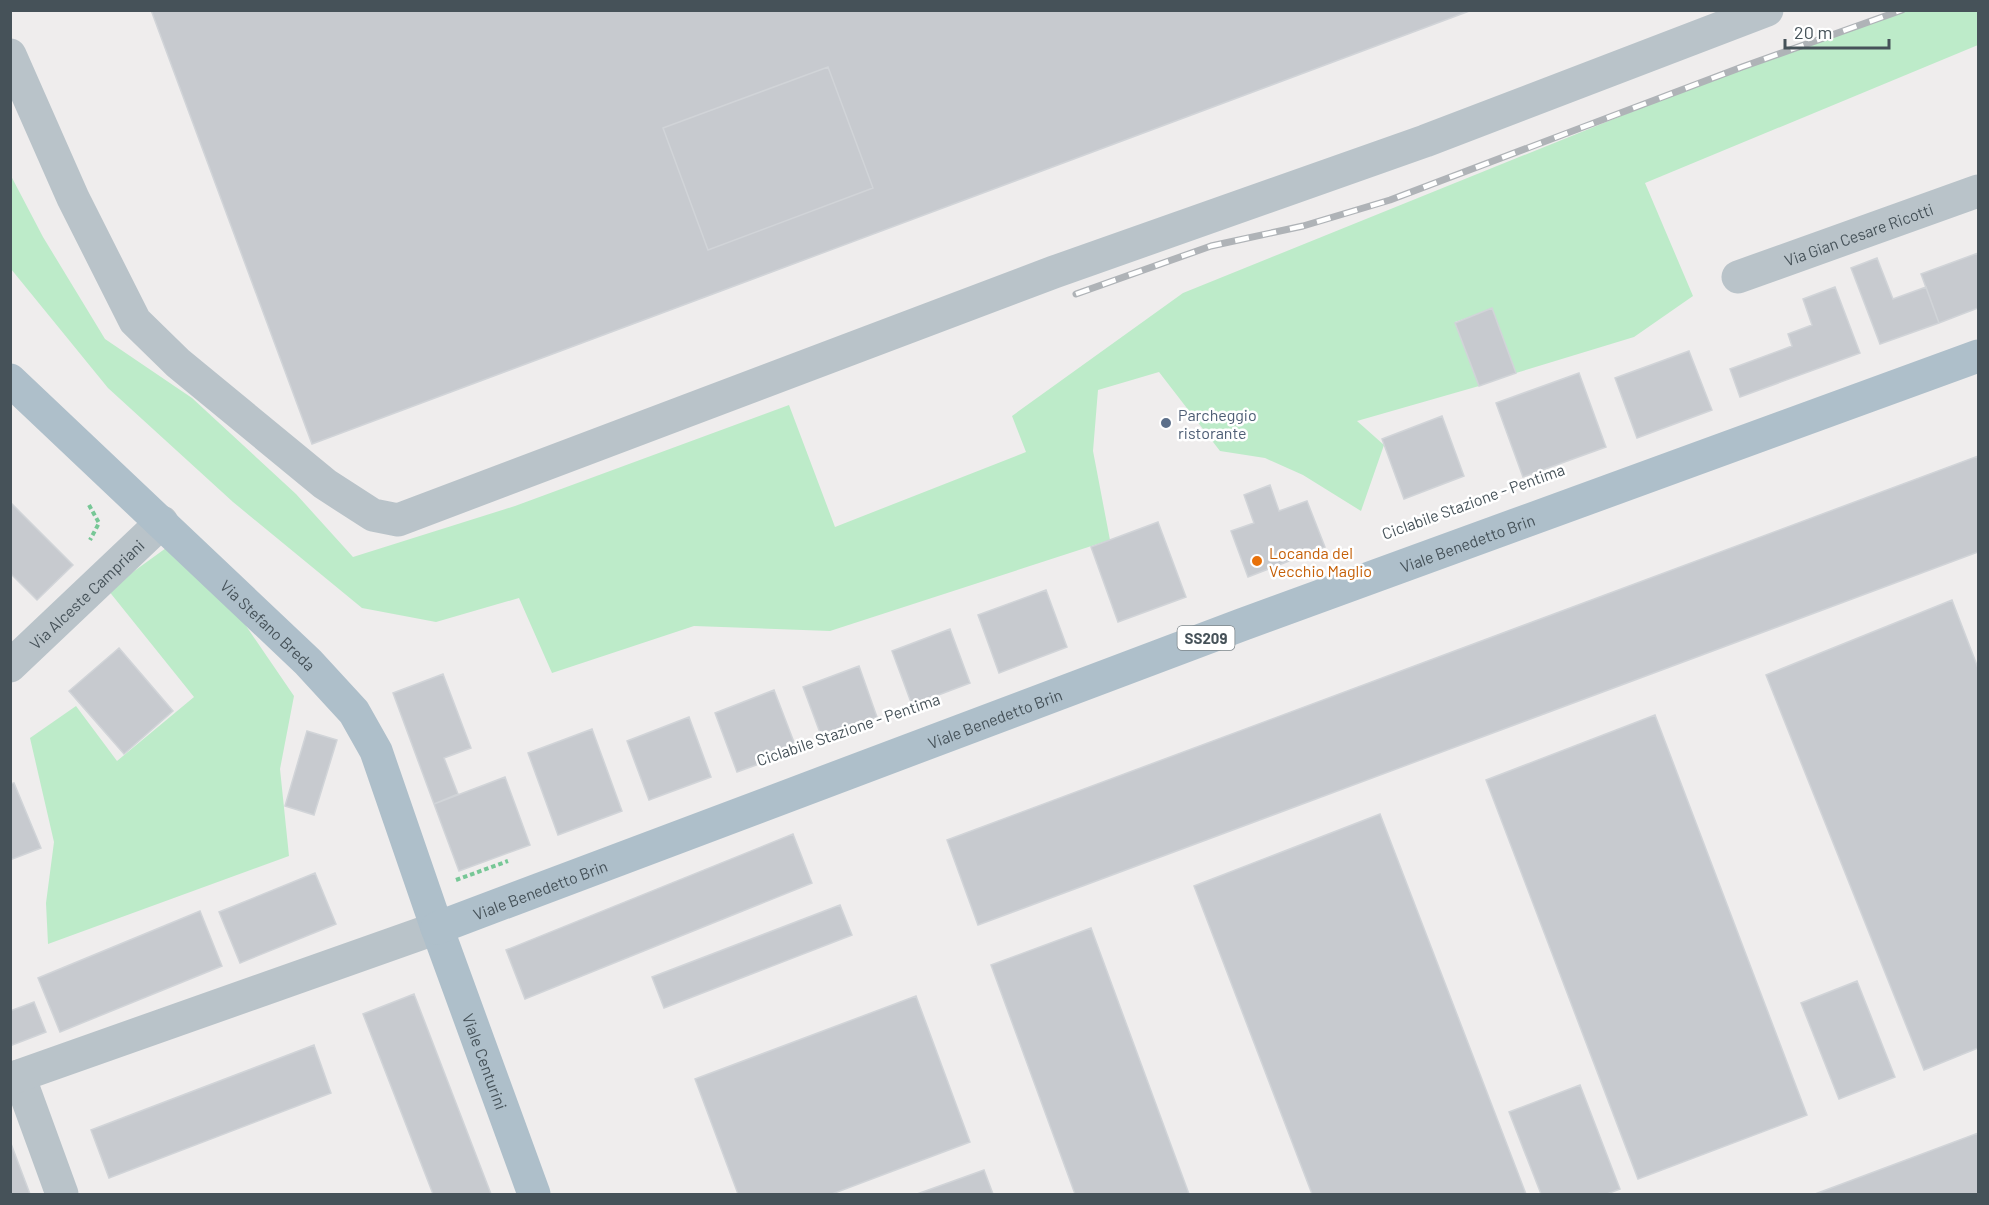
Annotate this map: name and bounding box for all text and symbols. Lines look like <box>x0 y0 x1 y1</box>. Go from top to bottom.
scale bar <box>1785 12 1888 50</box>
text: 20 m <box>1794 21 1832 43</box>
street label: Via Gian Cesare Ricotti <box>1781 198 1936 269</box>
place label: Parcheggio ristorante <box>1178 405 1257 442</box>
marker: Parcheggio ristorante <box>1159 416 1173 430</box>
street label: Ciclabile Stazione - Pentima <box>1379 459 1567 543</box>
street label: Viale Benedetto Brin <box>1397 509 1537 576</box>
street label: Via Alceste Campriani <box>25 535 147 653</box>
place label: Locanda del Vecchio Maglio <box>1269 543 1372 580</box>
marker: Locanda del Vecchio Maglio <box>1250 554 1264 568</box>
street label: Via Stefano Breda <box>217 575 320 674</box>
road number: SS209 <box>1178 626 1234 650</box>
street label: Viale Benedetto Brin <box>925 684 1064 752</box>
street label: Ciclabile Stazione - Pentima <box>754 689 942 769</box>
street label: Viale Benedetto Brin <box>470 855 610 923</box>
street label: Viale Centurini <box>459 1010 512 1112</box>

